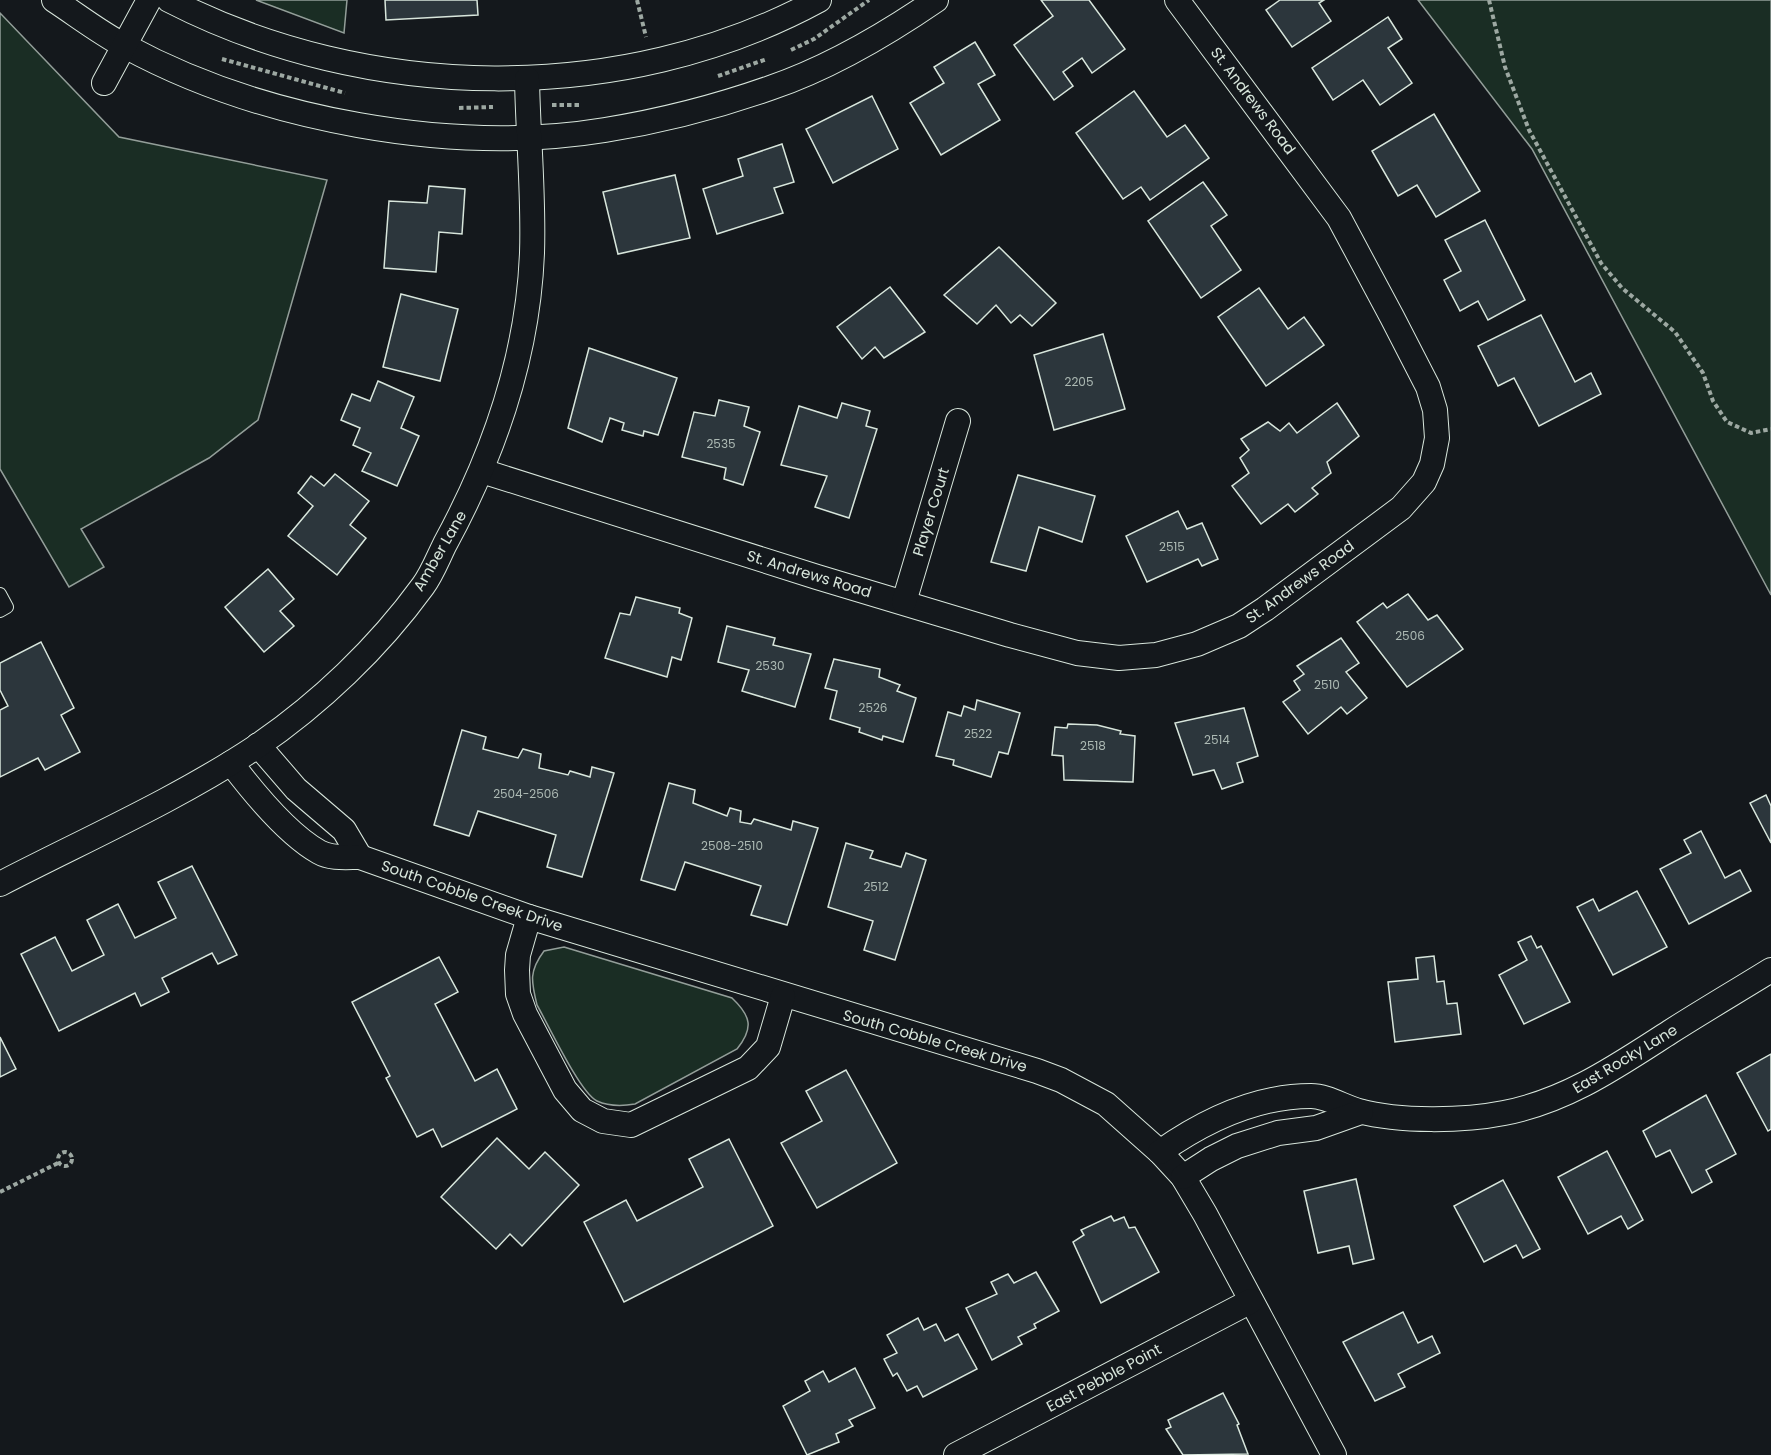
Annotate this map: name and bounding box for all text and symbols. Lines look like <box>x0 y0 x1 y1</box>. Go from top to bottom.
street label: St. Andrews Road <box>1206 43 1301 159</box>
house number: 2205 <box>1065 373 1093 390</box>
house number: 2535 <box>706 435 736 452</box>
street label: Player Court <box>907 465 954 559</box>
street label: Amber Lane <box>408 506 471 595</box>
street label: St. Andrews Road <box>1241 535 1358 628</box>
house number: 2515 <box>1159 538 1185 555</box>
street label: St. Andrews Road <box>744 545 874 602</box>
house number: 2506 <box>1395 627 1425 644</box>
house number: 2530 <box>755 657 785 674</box>
house number: 2510 <box>1314 676 1340 693</box>
house number: 2526 <box>859 699 887 716</box>
house number: 2522 <box>964 725 992 742</box>
house number: 2514 <box>1204 731 1230 748</box>
house number: 2518 <box>1080 737 1106 754</box>
house number: 2504-2506 <box>493 785 559 802</box>
house number: 2508-2510 <box>701 837 763 854</box>
street label: South Cobble Creek Drive <box>379 855 566 936</box>
house number: 2512 <box>863 878 889 895</box>
street label: South Cobble Creek Drive <box>841 1004 1030 1077</box>
street label: East Rocky Lane <box>1568 1019 1681 1098</box>
street label: East Pebble Point <box>1043 1338 1165 1417</box>

